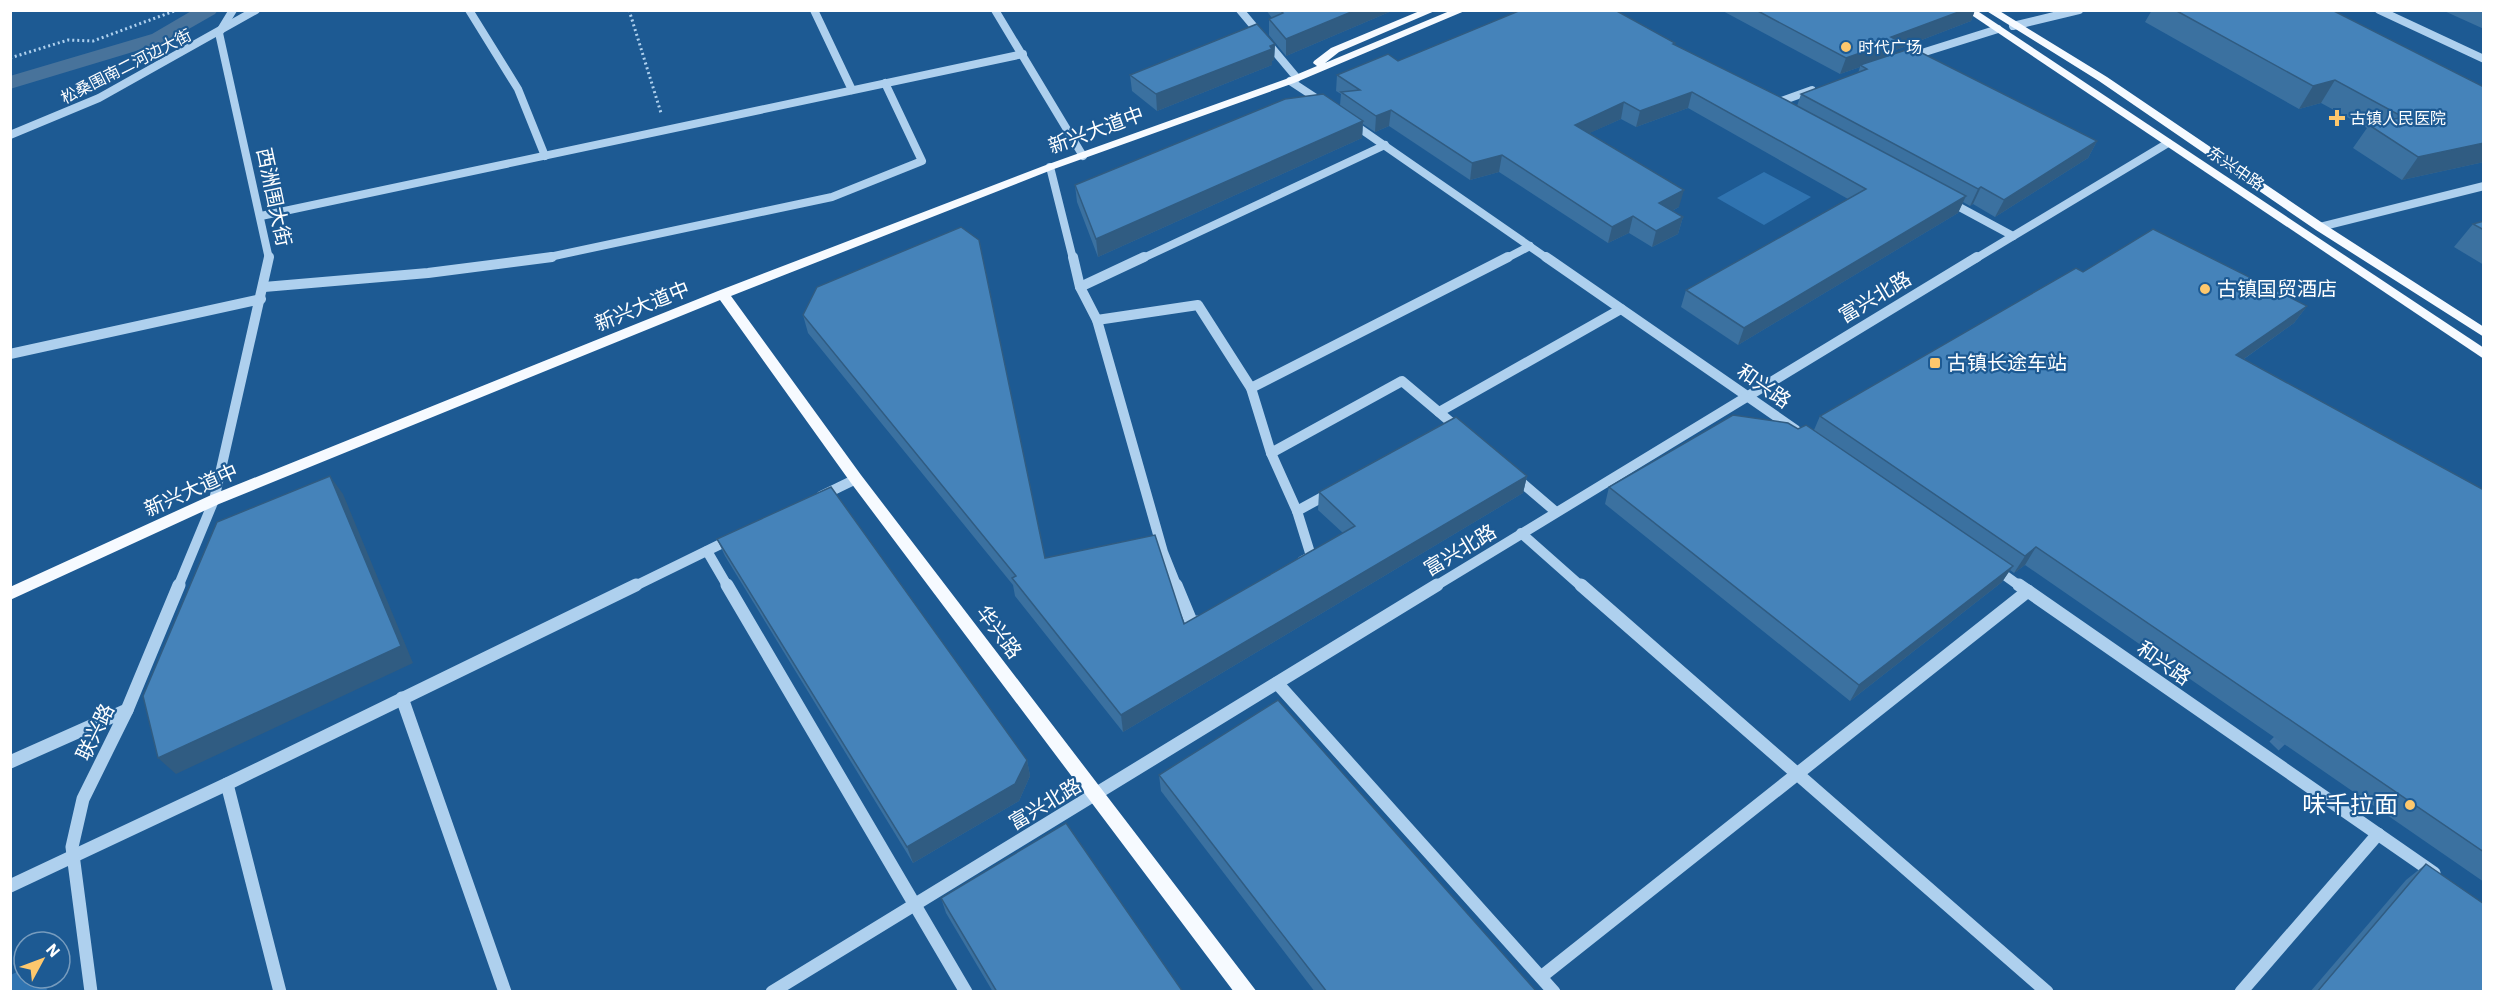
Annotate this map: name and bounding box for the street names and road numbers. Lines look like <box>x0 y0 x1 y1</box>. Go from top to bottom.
street label: 松桑围南二河边大街 <box>57 24 195 108</box>
street label: 新兴大道中 <box>1044 100 1147 159</box>
street label: 东兴中路 <box>2204 142 2268 194</box>
street label: 西洲围大街 <box>251 145 298 249</box>
street label: 富兴北路 <box>1834 264 1916 329</box>
street label: 新兴大道中 <box>590 274 693 337</box>
street label: 和兴路 <box>1732 357 1797 414</box>
street label: 新兴大道中 <box>140 457 242 522</box>
street label: 富兴北路 <box>1419 517 1501 582</box>
street label: 华兴路 <box>971 600 1028 664</box>
street label: 和兴路 <box>2132 634 2197 691</box>
street label: 联兴路 <box>69 699 120 765</box>
street label: 富兴北路 <box>1004 771 1086 836</box>

